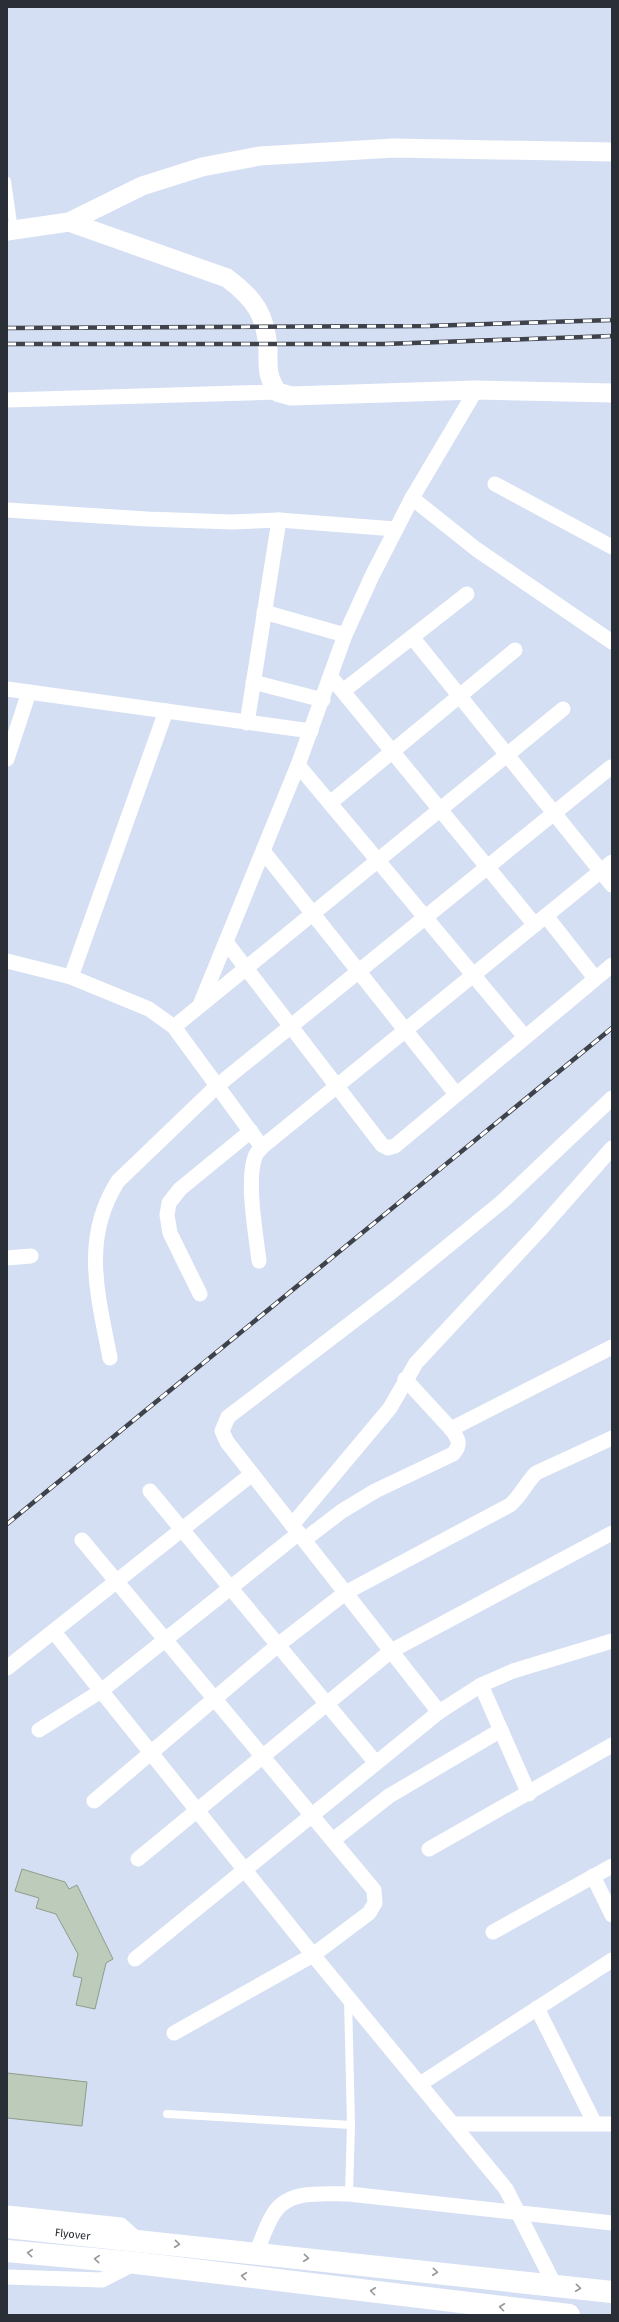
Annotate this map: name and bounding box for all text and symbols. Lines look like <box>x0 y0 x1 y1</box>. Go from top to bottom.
street label: Flyover <box>54 2226 92 2243</box>
one-way arrow <box>174 2239 180 2248</box>
one-way arrow <box>27 2249 33 2258</box>
one-way arrow <box>303 2253 309 2262</box>
one-way arrow <box>94 2255 100 2264</box>
one-way arrow <box>432 2268 438 2277</box>
one-way arrow <box>241 2272 247 2281</box>
one-way arrow <box>575 2283 581 2292</box>
one-way arrow <box>370 2287 376 2296</box>
one-way arrow <box>499 2303 506 2312</box>

